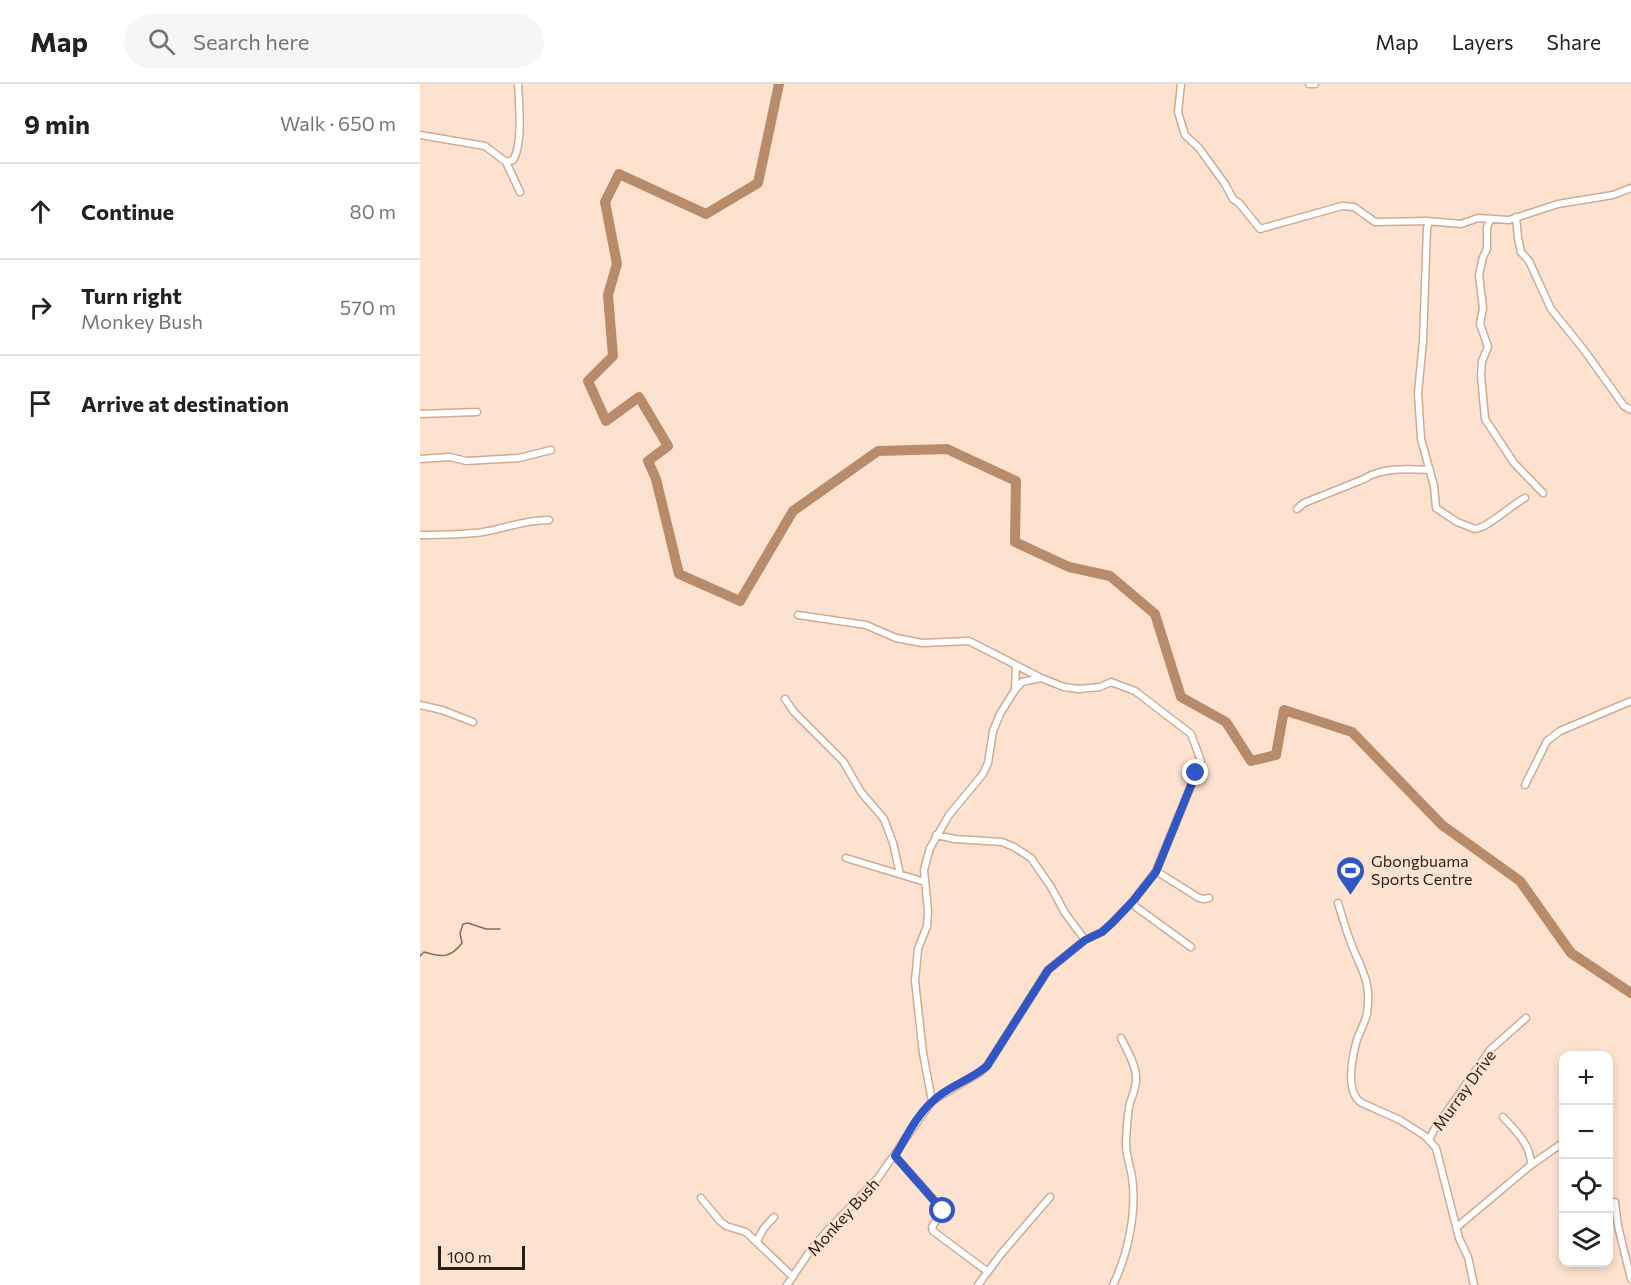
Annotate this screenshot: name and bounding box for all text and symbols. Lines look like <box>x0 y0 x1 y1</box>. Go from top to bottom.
search box <box>124 14 544 68</box>
text: Map <box>30 24 88 58</box>
icon: search <box>145 25 178 58</box>
text: Search here <box>193 28 309 55</box>
text: Map <box>1375 29 1419 54</box>
text: Layers <box>1452 29 1514 54</box>
text: Share <box>1547 29 1601 54</box>
text: 9 min <box>24 108 90 139</box>
text: Walk · 650 m <box>280 111 396 135</box>
icon: ahead <box>24 195 57 228</box>
text: Continue <box>81 198 174 225</box>
text: 80 m <box>350 199 396 223</box>
text: Turn right <box>81 282 182 309</box>
icon: right <box>24 291 57 324</box>
text: 570 m <box>340 295 396 319</box>
text: Monkey Bush <box>81 309 203 333</box>
icon: arrive <box>24 387 57 420</box>
text: Arrive at destination <box>81 390 289 417</box>
route end <box>1182 759 1208 785</box>
place label: Gbongbuama Sports Centre <box>1371 851 1472 888</box>
sports icon: Gbongbuama Sports Centre <box>1334 854 1366 896</box>
street label: Murray Drive <box>1428 1046 1499 1134</box>
map controls <box>1559 1051 1613 1267</box>
button: + <box>1559 1051 1613 1105</box>
button: − <box>1559 1105 1613 1159</box>
button: locate <box>1559 1159 1613 1213</box>
street label: Monkey Bush <box>803 1174 882 1259</box>
route start <box>929 1197 955 1223</box>
button: layers <box>1559 1213 1613 1267</box>
scale bar <box>438 1243 525 1270</box>
text: 100 m <box>447 1247 492 1266</box>

